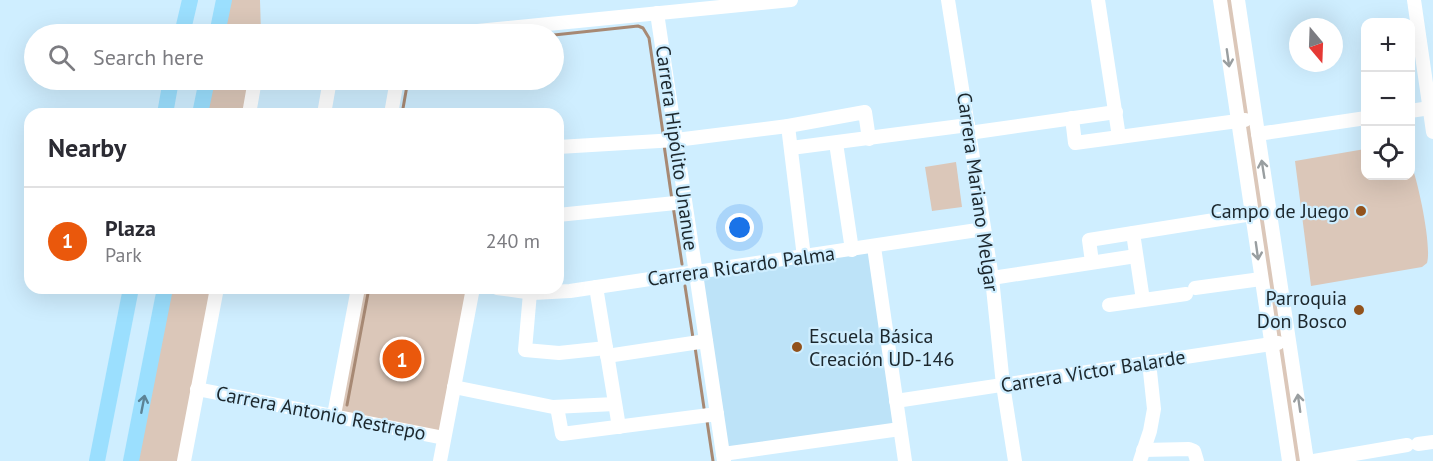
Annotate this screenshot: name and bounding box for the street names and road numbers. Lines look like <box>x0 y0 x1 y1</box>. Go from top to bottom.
street label: Carrera Hipólito Unanue <box>650 44 704 252</box>
street label: Carrera Mariano Melgar <box>951 91 1005 293</box>
street label: Carrera Ricardo Palma <box>646 240 836 292</box>
street label: Carrera Victor Balarde <box>999 344 1187 398</box>
street label: Carrera Antonio Restrepo <box>214 380 428 446</box>

